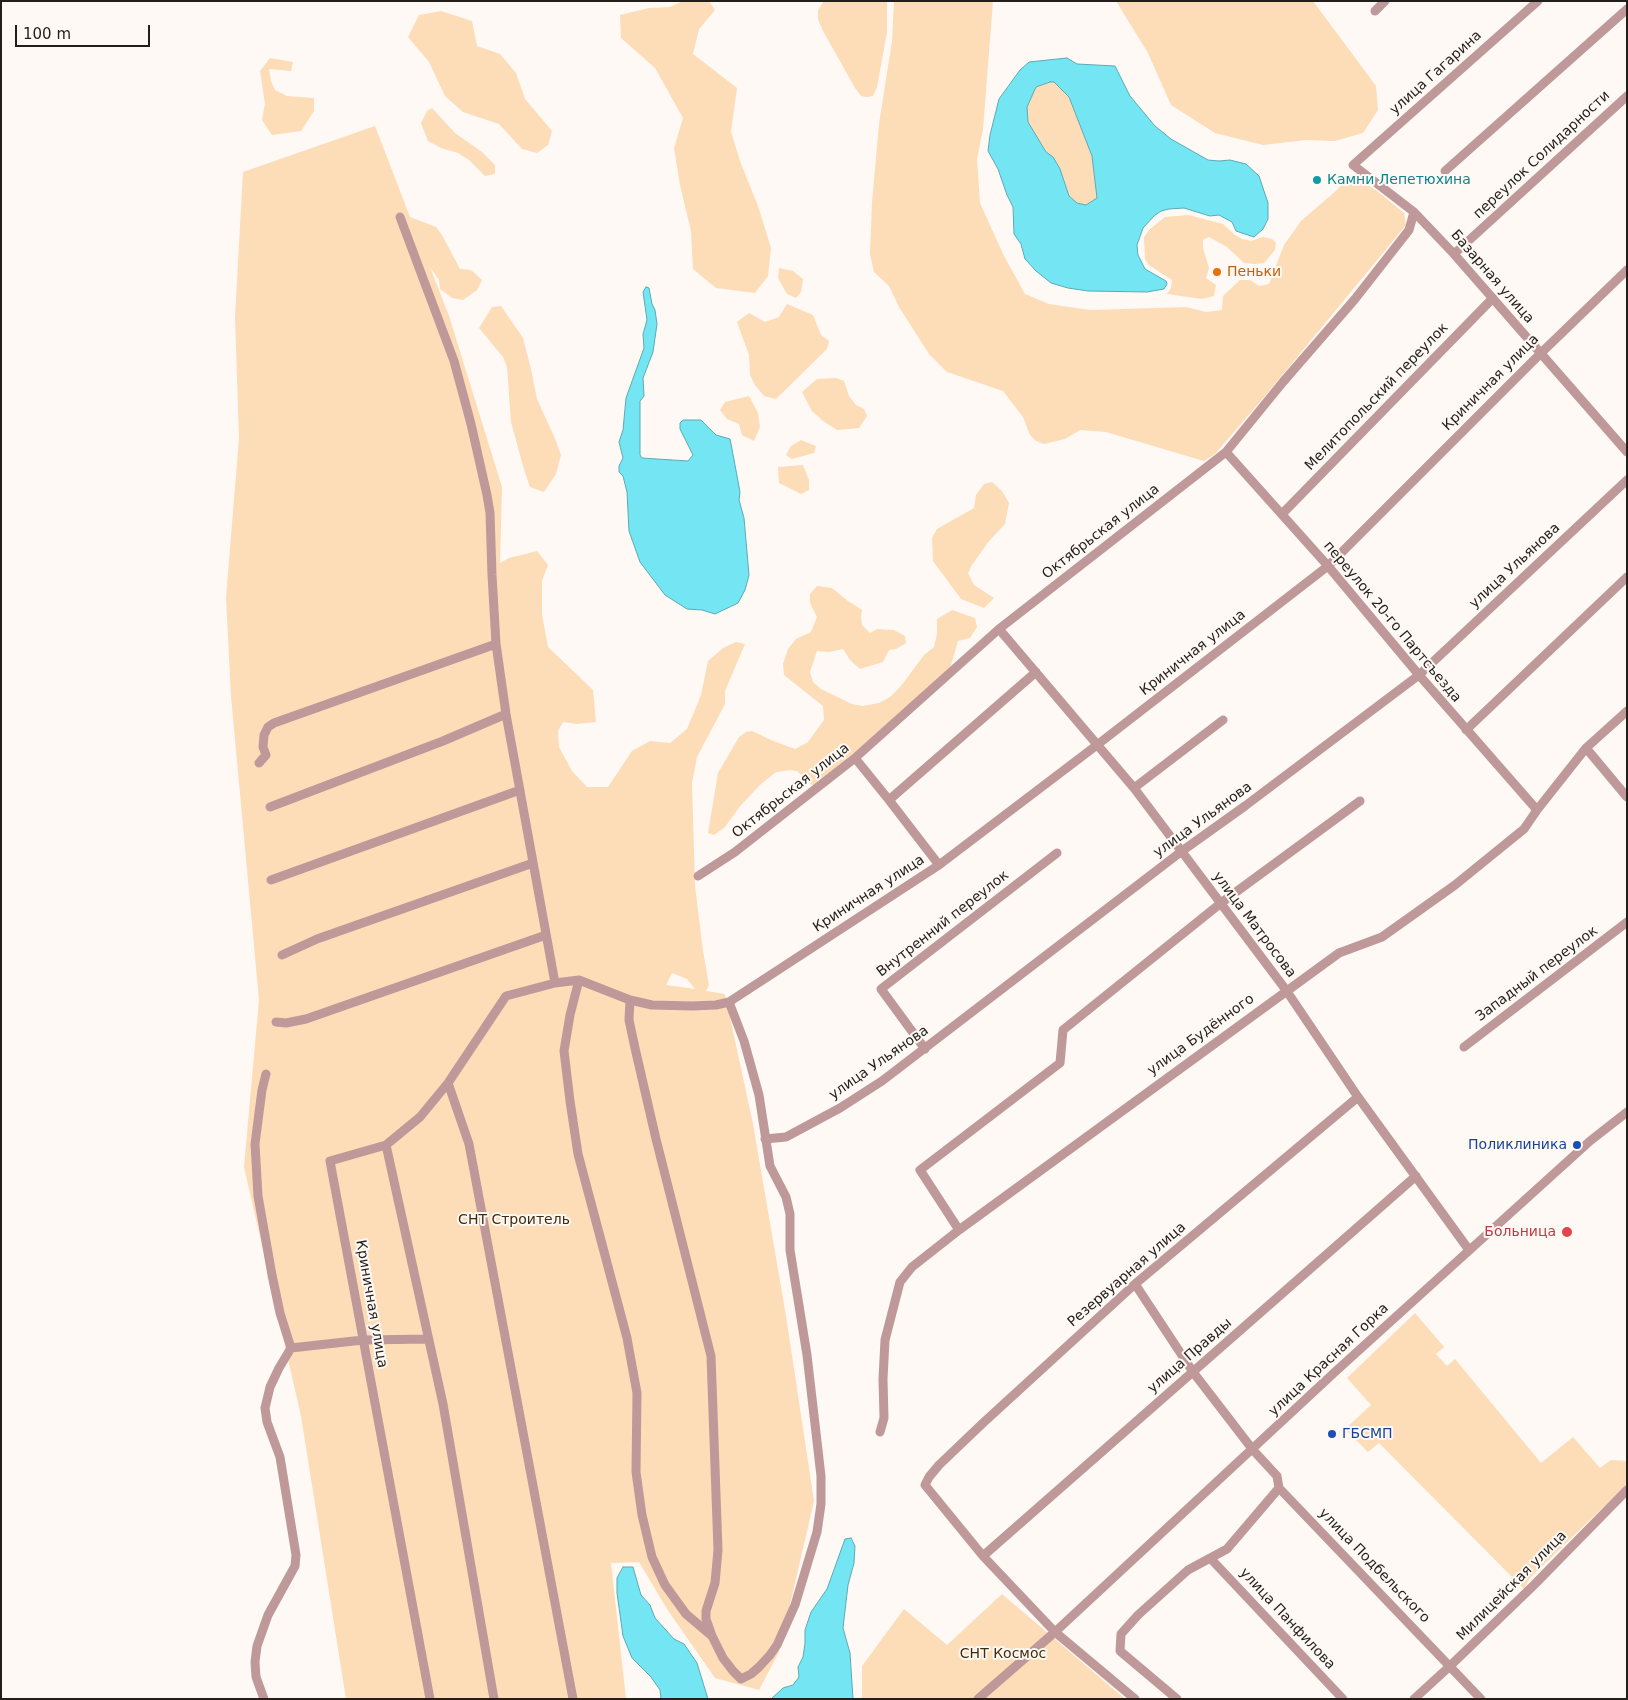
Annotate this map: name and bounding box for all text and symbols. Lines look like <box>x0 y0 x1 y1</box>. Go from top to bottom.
scale bar <box>18 15 152 47</box>
text: 100 m <box>23 25 71 43</box>
street label: улица Гагарина <box>1387 27 1485 119</box>
street label: переулок Солидарности <box>1470 87 1614 223</box>
place label: Камни Лепетюхина <box>1327 172 1471 188</box>
marker: Камни Лепетюхина <box>1311 174 1323 186</box>
street label: Базарная улица <box>1447 227 1537 327</box>
place label: Пеньки <box>1227 264 1281 280</box>
marker: Пеньки <box>1211 266 1223 278</box>
street label: Мелитопольский переулок <box>1302 320 1452 474</box>
street label: Криничная улица <box>1439 331 1543 435</box>
street label: Октябрьская улица <box>1039 481 1163 583</box>
street label: улица Ульянова <box>1466 520 1564 612</box>
street label: переулок 20-го Партсъезда <box>1320 538 1464 706</box>
street label: Криничная улица <box>1137 607 1249 699</box>
street label: Октябрьская улица <box>729 740 853 842</box>
street label: улица Ульянова <box>1150 779 1256 861</box>
street label: Криничная улица <box>810 852 928 936</box>
street label: Внутренний переулок <box>874 867 1012 981</box>
street label: улица Матросова <box>1209 869 1299 981</box>
street label: Западный переулок <box>1473 923 1601 1025</box>
street label: улица Будённого <box>1144 991 1258 1079</box>
street label: улица Ульянова <box>826 1022 932 1104</box>
place label: Поликлиника <box>1468 1137 1567 1153</box>
marker: Поликлиника <box>1571 1139 1583 1151</box>
park label: СНТ Строитель <box>458 1212 570 1228</box>
street label: Резервуарная улица <box>1064 1219 1190 1331</box>
place label: Больница <box>1484 1224 1556 1240</box>
marker: Больница <box>1560 1225 1574 1239</box>
street label: Криничная улица <box>351 1239 391 1369</box>
street label: улица Красная Горка <box>1266 1300 1392 1420</box>
street label: улица Правды <box>1145 1315 1235 1397</box>
place label: ГБСМП <box>1342 1426 1393 1442</box>
marker: ГБСМП <box>1326 1428 1338 1440</box>
street label: улица Подбельского <box>1315 1505 1433 1627</box>
street label: Милицейская улица <box>1454 1528 1570 1644</box>
street label: улица Панфилова <box>1236 1565 1338 1673</box>
park label: СНТ Космос <box>960 1646 1046 1662</box>

